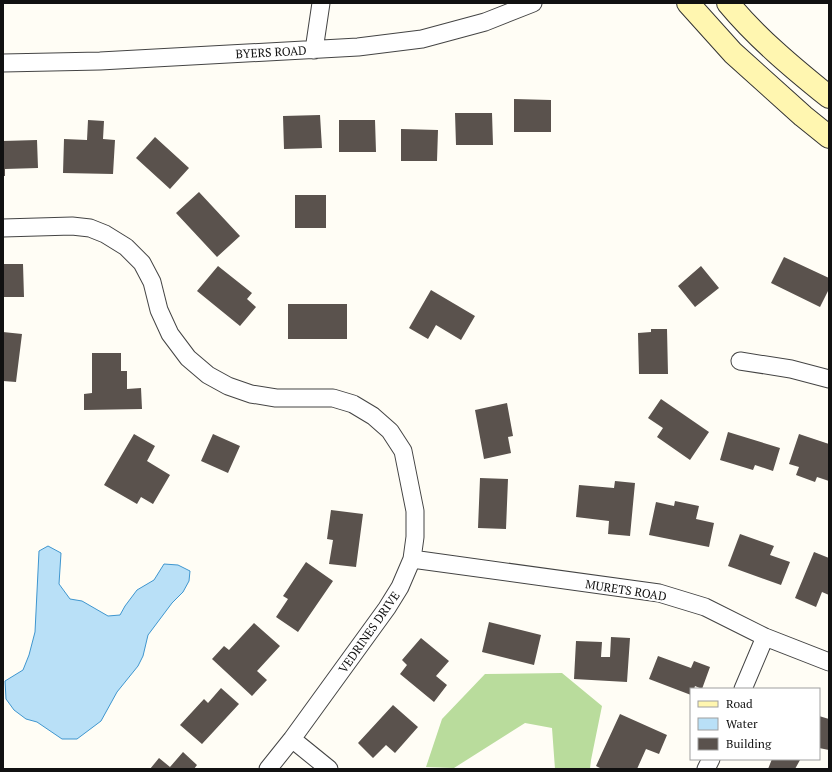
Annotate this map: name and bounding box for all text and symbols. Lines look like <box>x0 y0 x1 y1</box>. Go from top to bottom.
street label: BYERS ROAD <box>235 43 307 61</box>
street label: MURETS ROAD <box>584 576 668 604</box>
street label: VEDRINES DRIVE <box>335 588 403 676</box>
legend <box>690 688 820 760</box>
text: Road <box>726 696 753 711</box>
text: Water <box>726 716 758 731</box>
text: Building <box>726 736 772 751</box>

